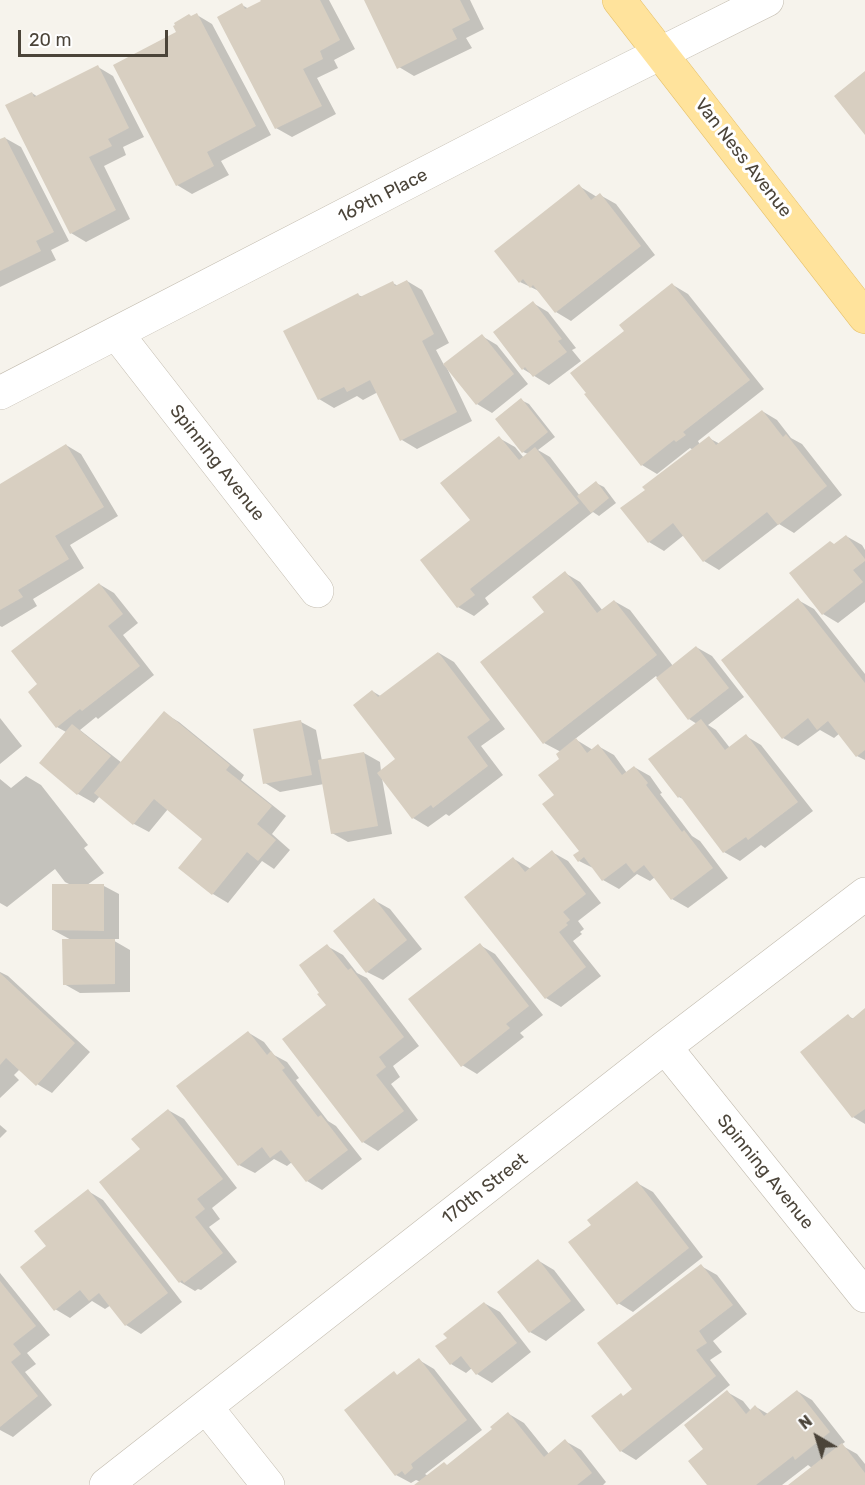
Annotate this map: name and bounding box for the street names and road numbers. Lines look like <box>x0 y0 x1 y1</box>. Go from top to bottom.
street label: Van Ness Avenue <box>690 94 796 222</box>
street label: 169th Place <box>335 164 431 228</box>
street label: Spinning Avenue <box>165 401 269 525</box>
street label: Spinning Avenue <box>712 1110 818 1234</box>
street label: 170th Street <box>438 1149 532 1229</box>

